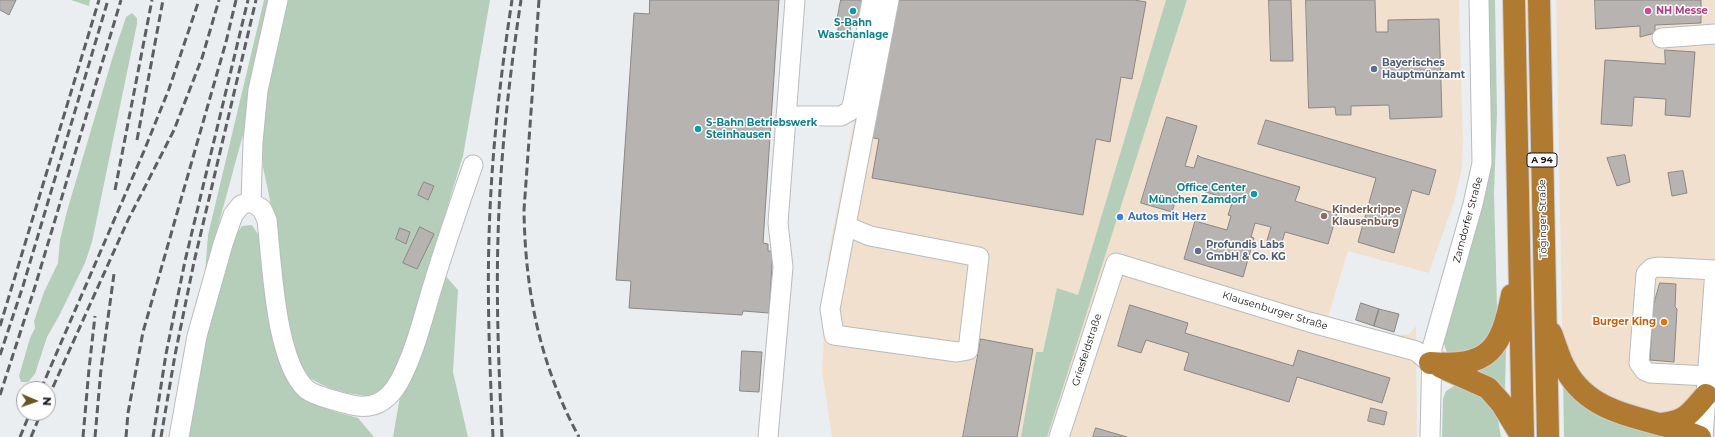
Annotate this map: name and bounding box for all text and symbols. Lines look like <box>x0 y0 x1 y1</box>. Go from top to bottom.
place label: NH Messe <box>1656 5 1708 17</box>
marker: S-Bahn Waschanlage <box>848 6 858 16</box>
marker: NH Messe <box>1643 6 1653 16</box>
place label: S-Bahn Waschanlage <box>818 17 888 40</box>
place label: Bayerisches Hauptmünzamt <box>1382 57 1465 80</box>
marker: Bayerisches Hauptmünzamt <box>1369 64 1379 74</box>
place label: S-Bahn Betriebswerk Steinhausen <box>706 117 817 140</box>
marker: S-Bahn Betriebswerk Steinhausen <box>693 124 703 134</box>
road number: A 94 <box>1527 153 1557 167</box>
street label: Zamdorfer Straße <box>1451 176 1485 264</box>
street label: Töginger Straße <box>1536 179 1550 259</box>
place label: Office Center München Zamdorf <box>1149 182 1246 206</box>
marker: Office Center München Zamdorf <box>1249 189 1259 199</box>
place label: Kinderkrippe Klausenburg <box>1332 204 1401 228</box>
place label: Autos mit Herz <box>1128 211 1206 223</box>
marker: Kinderkrippe Klausenburg <box>1319 211 1329 221</box>
marker: Autos mit Herz <box>1115 212 1125 222</box>
place label: Profundis Labs GmbH & Co. KG <box>1206 239 1286 262</box>
marker: Profundis Labs GmbH & Co. KG <box>1193 246 1203 256</box>
street label: Klausenburger Straße <box>1221 289 1329 333</box>
street label: Griesfeldstraße <box>1070 312 1104 388</box>
place label: Burger King <box>1592 316 1656 328</box>
marker: Burger King <box>1659 317 1669 327</box>
north arrow <box>16 381 56 421</box>
text: N <box>40 397 54 406</box>

